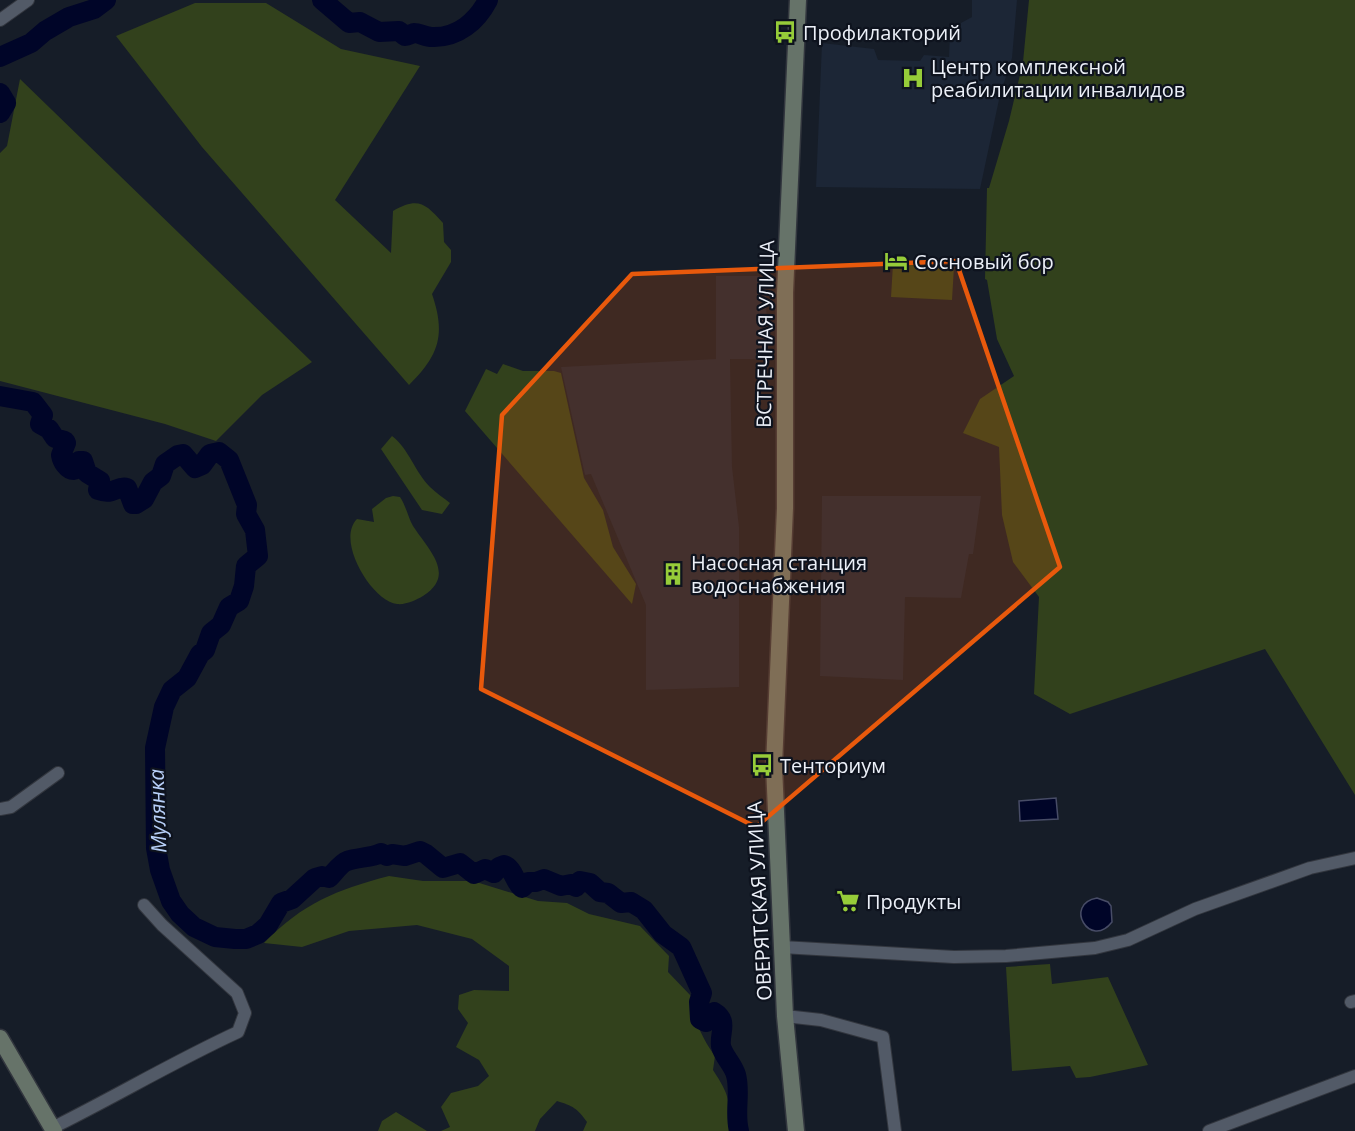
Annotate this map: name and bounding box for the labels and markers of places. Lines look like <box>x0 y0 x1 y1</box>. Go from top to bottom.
bus stop icon: Профилакторий <box>772 19 798 45</box>
place label: Профилакторий <box>803 19 961 46</box>
place label: Центр комплексной реабилитации инвалидов <box>931 53 1185 103</box>
hospital icon: Центр комплексной реабилитации инвалидов <box>900 65 926 91</box>
hotel icon: Сосновый бор <box>883 248 909 274</box>
place label: Сосновый бор <box>914 248 1054 275</box>
place label: Насосная станция водоснабжения <box>691 549 867 599</box>
building icon: Насосная станция водоснабжения <box>660 561 686 587</box>
bus stop icon: Тенториум <box>749 752 775 778</box>
place label: Тенториум <box>780 752 886 779</box>
supermarket icon: Пpoдукты <box>835 888 861 914</box>
place label: Пpoдукты <box>866 888 961 915</box>

